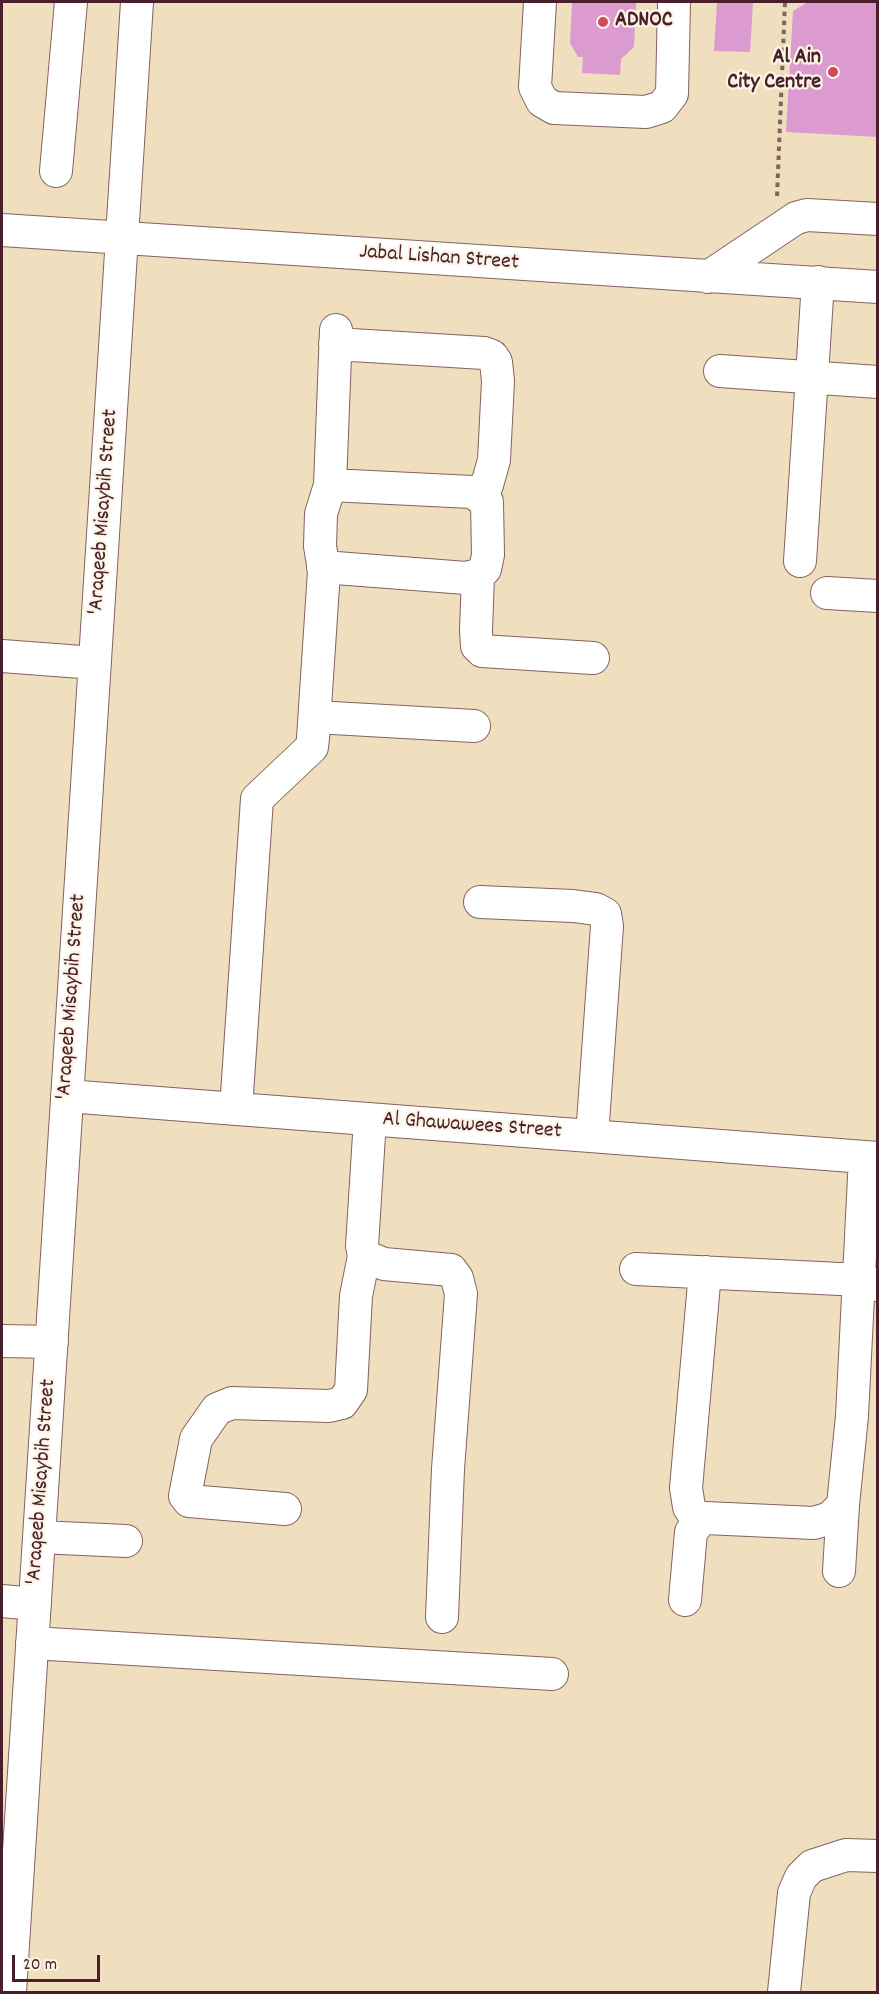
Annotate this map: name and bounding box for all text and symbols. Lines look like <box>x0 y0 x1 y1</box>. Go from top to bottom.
place label: ADNOC <box>615 9 673 35</box>
marker: ADNOC <box>596 15 610 29</box>
place label: Al Ain City Centre <box>727 46 821 98</box>
marker: Al Ain City Centre <box>826 65 840 79</box>
street label: Jabal Lishan Street <box>358 240 520 278</box>
street label: 'Araqeeb Misaybih Street <box>85 408 125 616</box>
street label: 'Araqeeb Misaybih Street <box>53 893 93 1101</box>
street label: Al Ghawawees Street <box>382 1108 562 1146</box>
street label: 'Araqeeb Misaybih Street <box>23 1378 63 1586</box>
scale bar <box>15 1943 104 1981</box>
text: 20 m <box>23 1953 57 1978</box>

